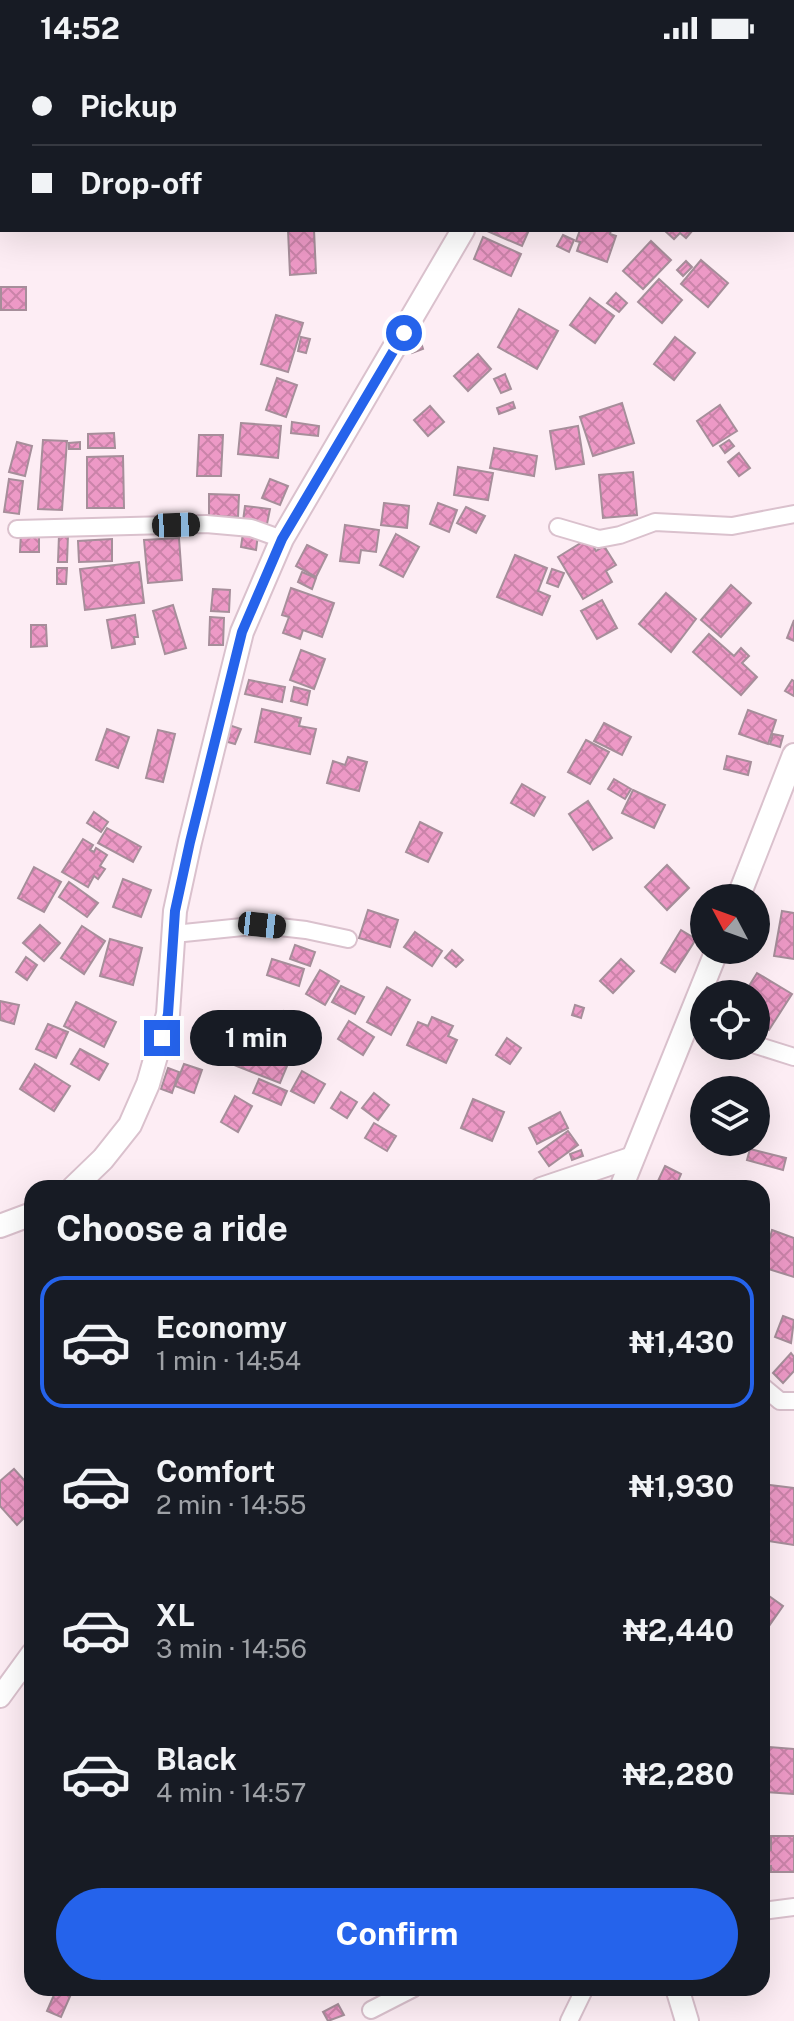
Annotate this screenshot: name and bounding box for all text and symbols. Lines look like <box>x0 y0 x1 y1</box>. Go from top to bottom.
text: 14:52 <box>40 10 120 46</box>
text: Pickup <box>80 88 177 124</box>
text: Drop-off <box>80 165 202 201</box>
route start <box>386 315 422 351</box>
car <box>152 512 200 538</box>
north arrow <box>690 884 770 964</box>
map controls <box>690 884 770 1156</box>
car <box>237 911 287 939</box>
button: locate <box>690 980 770 1060</box>
callout: 1 min <box>190 1010 322 1066</box>
route end <box>144 1020 180 1056</box>
text: 1 min <box>225 1022 287 1053</box>
button: layers <box>690 1076 770 1156</box>
text: Choose a ride <box>56 1207 288 1249</box>
icon: car <box>60 1306 132 1378</box>
text: Economy <box>156 1309 287 1345</box>
text: ₦1,430 <box>629 1324 734 1360</box>
text: 1 min · 14:54 <box>156 1345 301 1376</box>
icon: car <box>60 1450 132 1522</box>
text: Comfort <box>156 1453 275 1489</box>
text: ₦1,930 <box>629 1468 734 1504</box>
text: 2 min · 14:55 <box>156 1489 306 1520</box>
icon: car <box>60 1594 132 1666</box>
text: XL <box>156 1597 195 1633</box>
text: ₦2,440 <box>623 1612 734 1648</box>
text: 3 min · 14:56 <box>156 1633 307 1664</box>
icon: car <box>60 1738 132 1810</box>
text: Black <box>156 1741 237 1777</box>
text: ₦2,280 <box>623 1756 734 1792</box>
text: 4 min · 14:57 <box>156 1777 306 1808</box>
button: Confirm <box>56 1888 738 1980</box>

